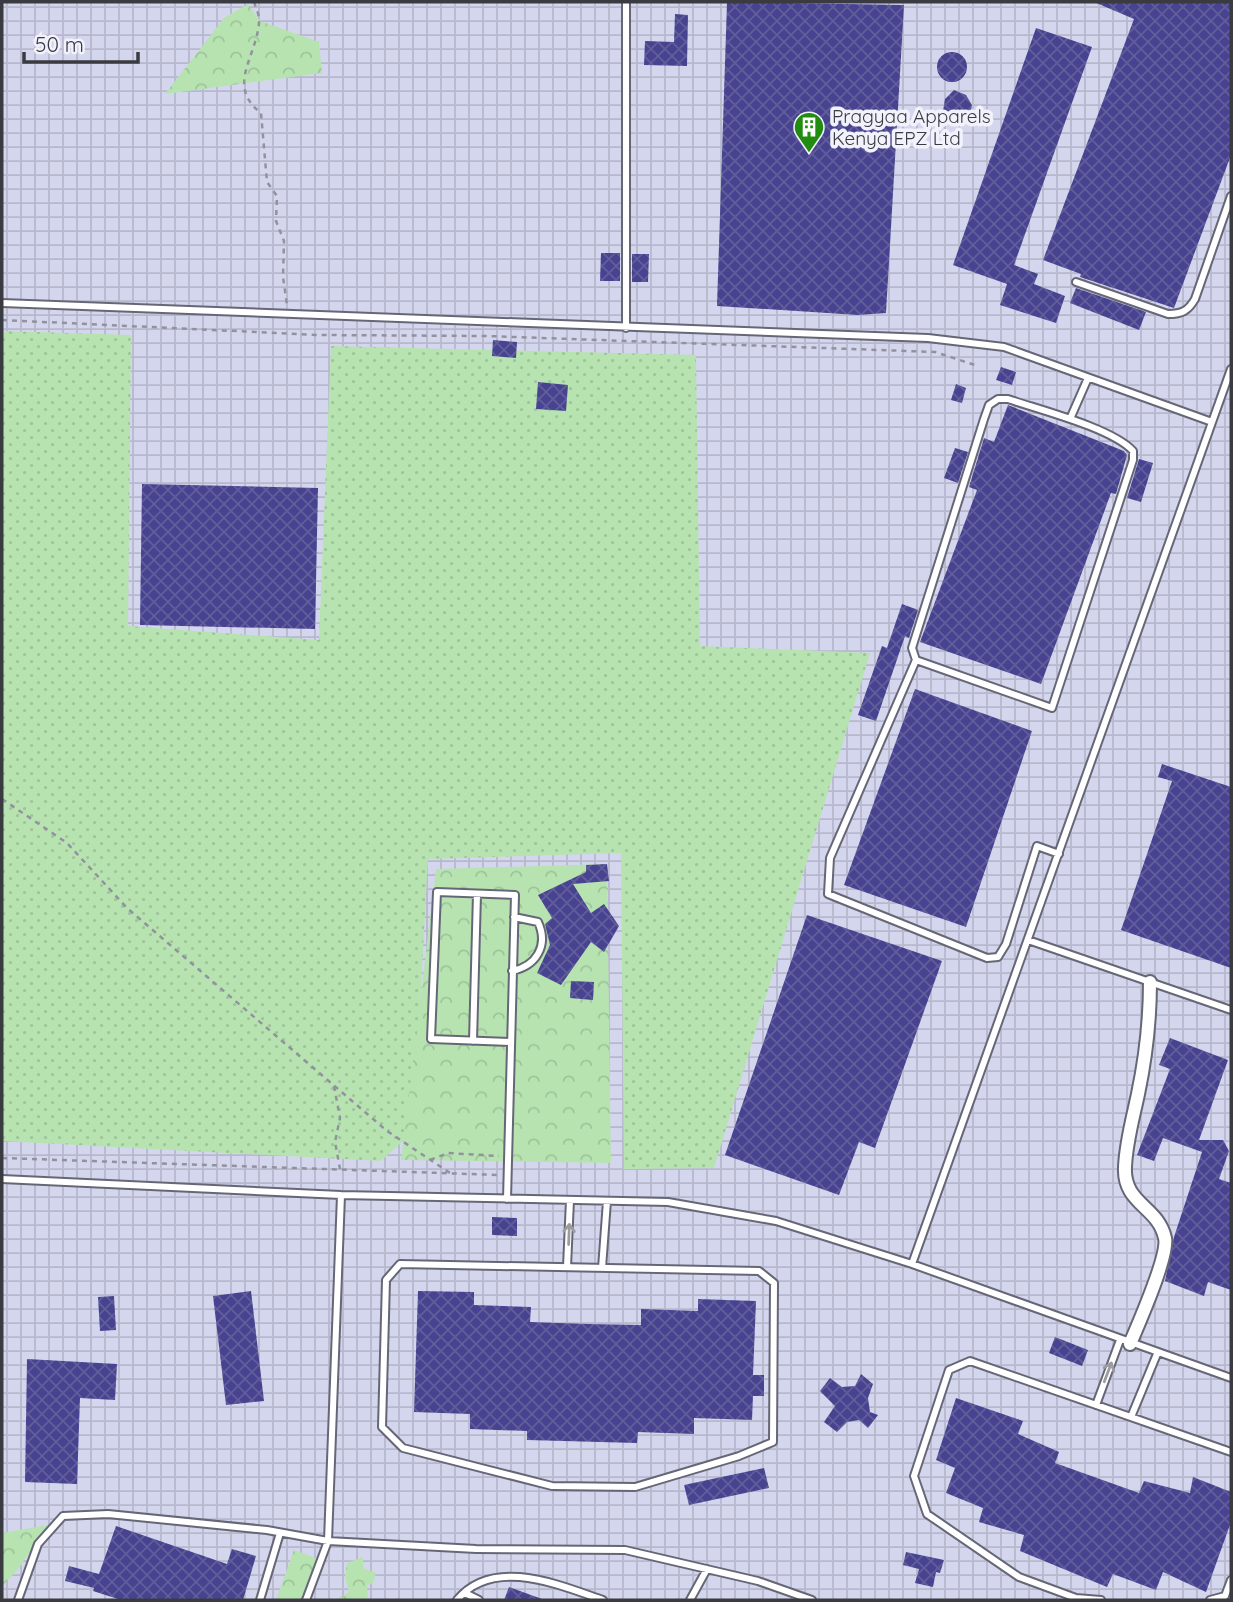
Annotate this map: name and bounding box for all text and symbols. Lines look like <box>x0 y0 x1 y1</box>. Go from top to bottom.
scale bar <box>24 21 138 65</box>
text: 50 m <box>35 31 84 57</box>
place label: Pragyaa Apparels Kenya EPZ Ltd <box>832 104 991 150</box>
building icon: Pragyaa Apparels Kenya EPZ Ltd <box>792 110 826 154</box>
one-way arrow <box>562 1222 575 1245</box>
one-way arrow <box>1103 1362 1116 1384</box>

